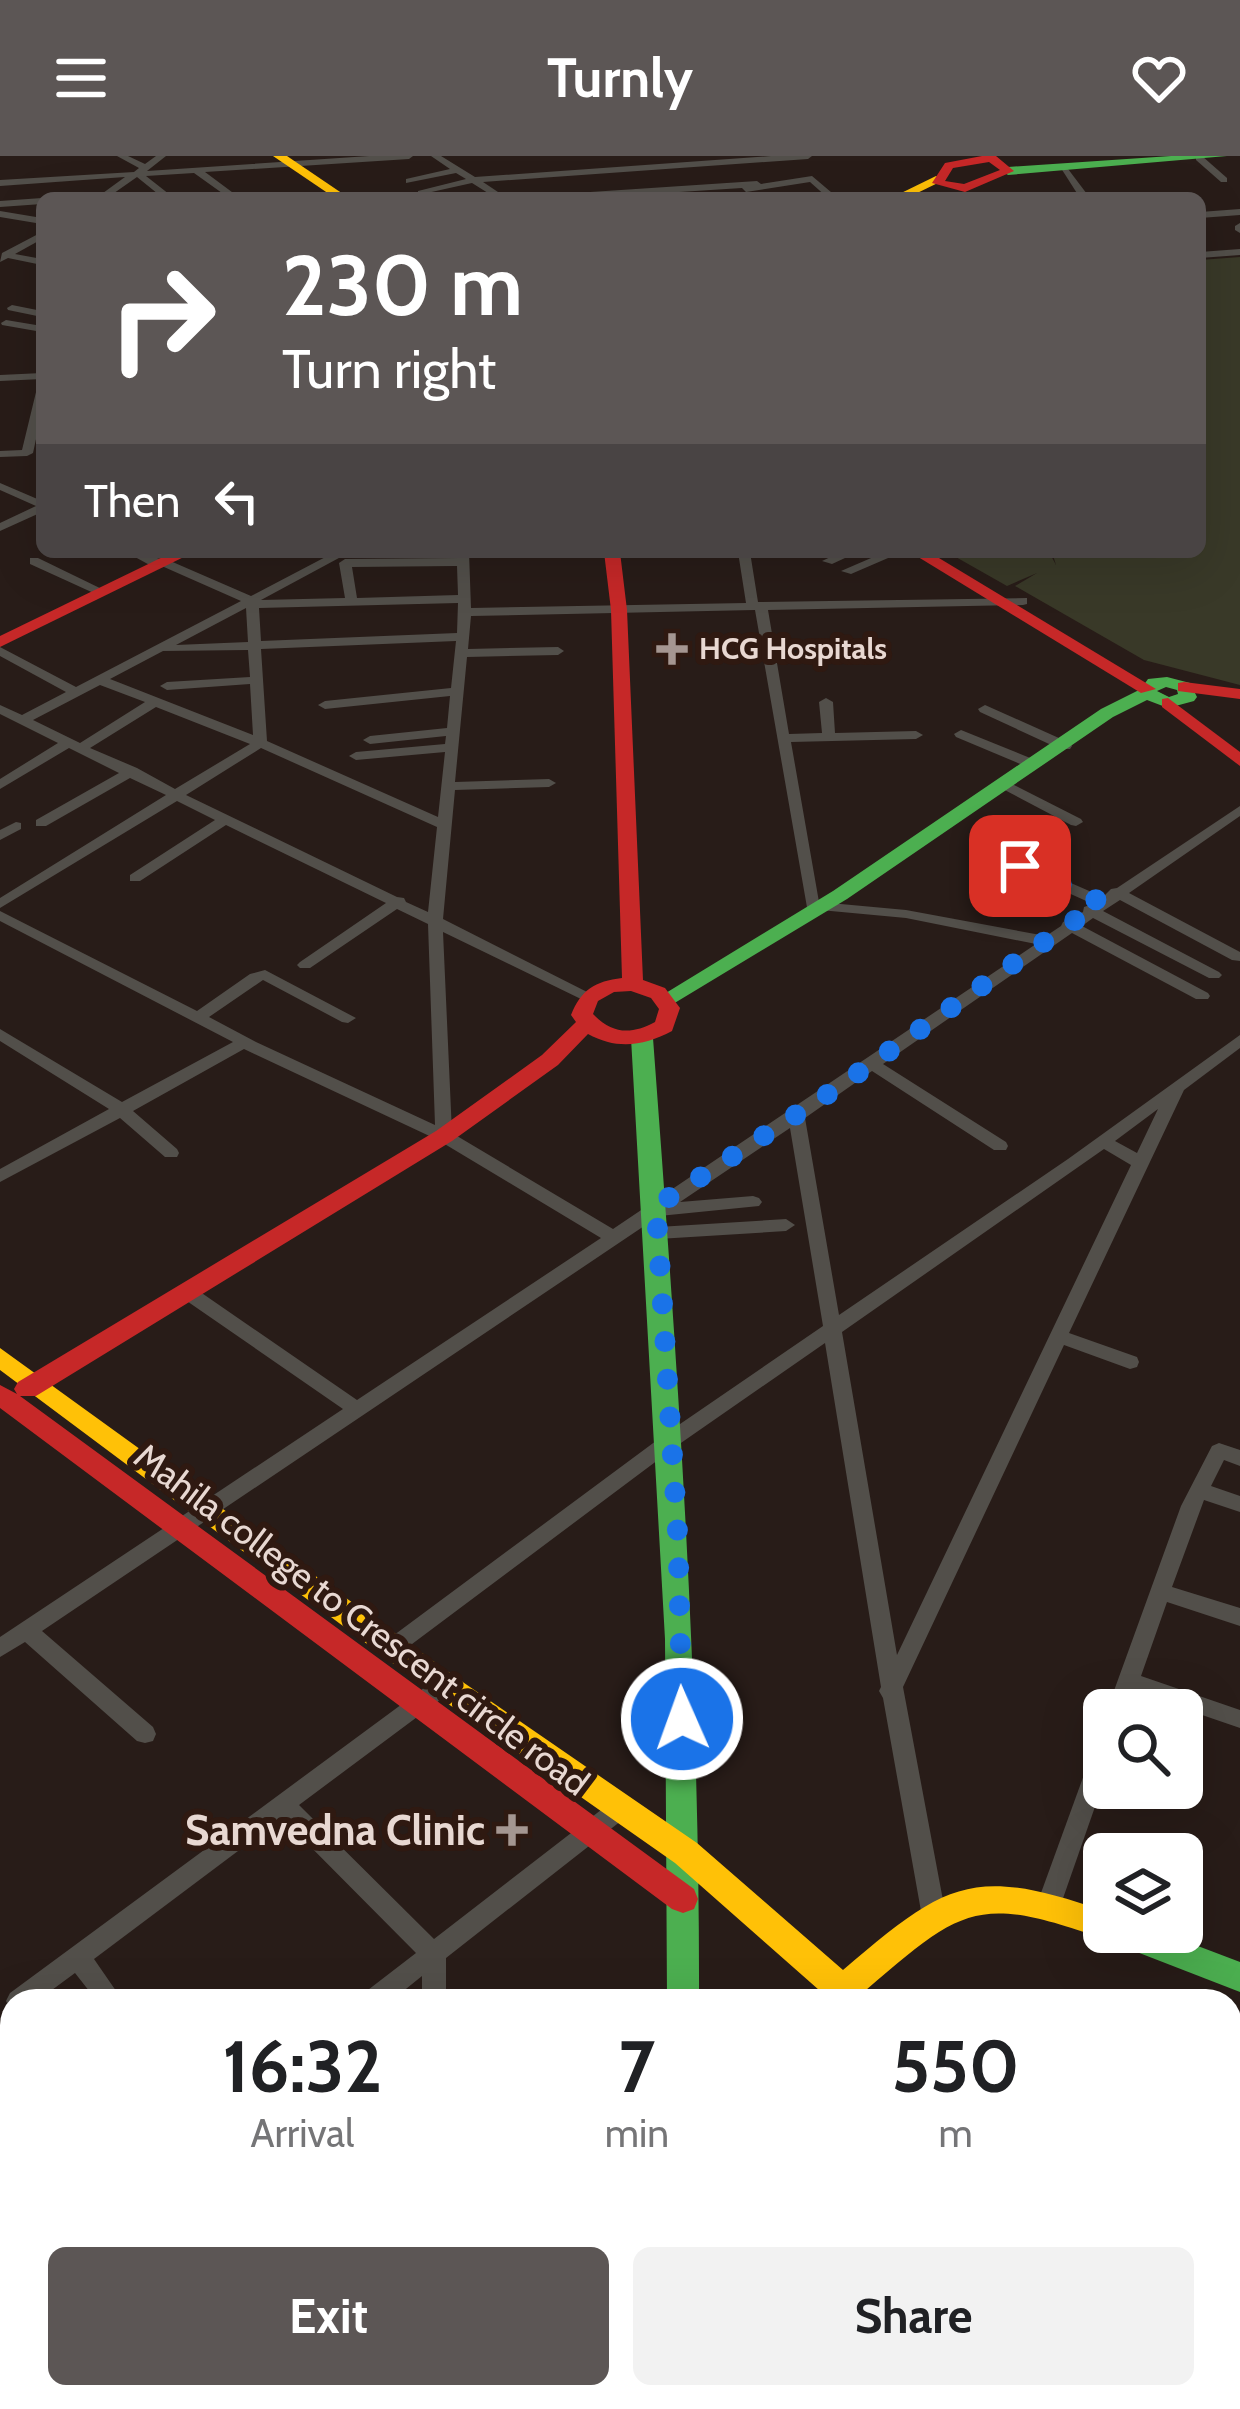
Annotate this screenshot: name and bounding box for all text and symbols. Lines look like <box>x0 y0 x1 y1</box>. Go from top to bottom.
icon: menu <box>48 45 114 111</box>
text: Turnly <box>547 45 693 111</box>
icon: heart <box>1126 45 1192 111</box>
text: 230 m <box>282 234 523 336</box>
icon: right <box>84 240 240 396</box>
text: Turn right <box>282 336 496 402</box>
icon: left <box>204 468 270 534</box>
text: Then <box>84 474 180 528</box>
place label: HCG Hospitals <box>699 630 887 667</box>
marker: HCG Hospitals <box>656 633 688 665</box>
pin <box>969 815 1071 917</box>
icon: arrive <box>987 833 1053 899</box>
street label: Mahila college to Crescent circle road <box>126 1434 598 1804</box>
position arrow <box>619 1656 745 1782</box>
map controls <box>1083 1689 1203 1953</box>
button: search <box>1083 1689 1203 1809</box>
place label: Samvedna Clinic <box>185 1804 485 1856</box>
marker: Samvedna Clinic <box>496 1814 528 1846</box>
button: layers <box>1083 1833 1203 1953</box>
text: 16:32 <box>222 2023 382 2110</box>
text: 7 <box>619 2023 655 2110</box>
text: 550 <box>891 2023 1020 2110</box>
text: Arrival <box>250 2109 354 2157</box>
text: min <box>605 2109 669 2157</box>
text: m <box>938 2109 973 2157</box>
button: Exit <box>48 2247 609 2385</box>
button: Share <box>633 2247 1194 2385</box>

